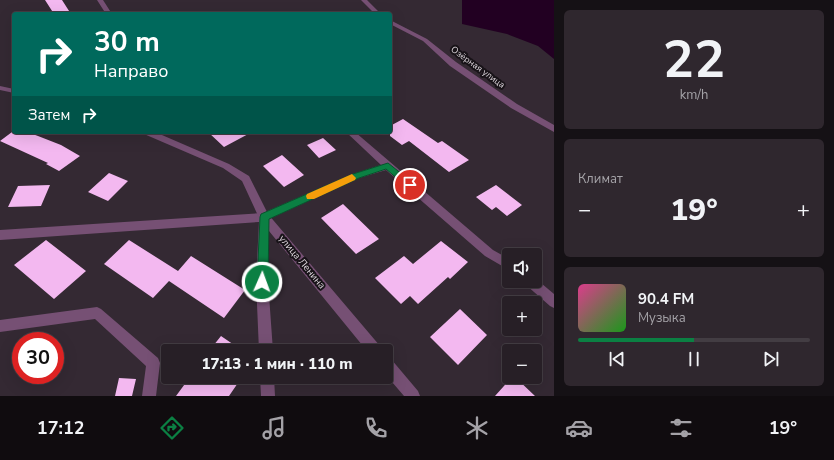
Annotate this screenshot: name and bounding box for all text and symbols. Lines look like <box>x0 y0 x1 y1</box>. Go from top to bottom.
text: 30 m <box>94 23 160 61</box>
text: 22 <box>663 24 725 95</box>
icon: right <box>28 28 80 80</box>
street label: Озёрная улица <box>449 43 508 91</box>
text: Направо <box>94 59 168 83</box>
text: km/h <box>680 86 708 104</box>
icon: right <box>78 104 100 126</box>
text: Затем <box>28 105 70 125</box>
pin <box>393 168 427 202</box>
text: Климат <box>578 170 623 188</box>
icon: arrive <box>399 174 421 196</box>
text: 19° <box>670 190 718 231</box>
text: − <box>578 195 591 225</box>
text: + <box>797 195 810 225</box>
street label: улица Ленина <box>275 232 329 292</box>
map controls <box>502 248 542 384</box>
button: sound <box>502 248 542 288</box>
position arrow <box>241 261 283 303</box>
text: 90.4 FM <box>638 289 694 309</box>
button: + <box>502 296 542 336</box>
text: Музыка <box>638 309 686 327</box>
speed limit sign: 30 <box>12 332 64 384</box>
button: − <box>502 344 542 384</box>
icon: previous <box>606 348 628 370</box>
icon: pause <box>683 348 705 370</box>
icon: next <box>760 348 782 370</box>
text: 17:13 · 1 мин · 110 m <box>201 354 353 374</box>
icon: directions <box>158 414 186 442</box>
icon: music <box>260 414 288 442</box>
icon: phone <box>362 414 390 442</box>
icon: climate <box>463 414 491 442</box>
icon: car <box>565 414 593 442</box>
icon: filters <box>667 414 695 442</box>
text: 17:12 <box>37 416 85 440</box>
text: 19° <box>769 416 797 440</box>

